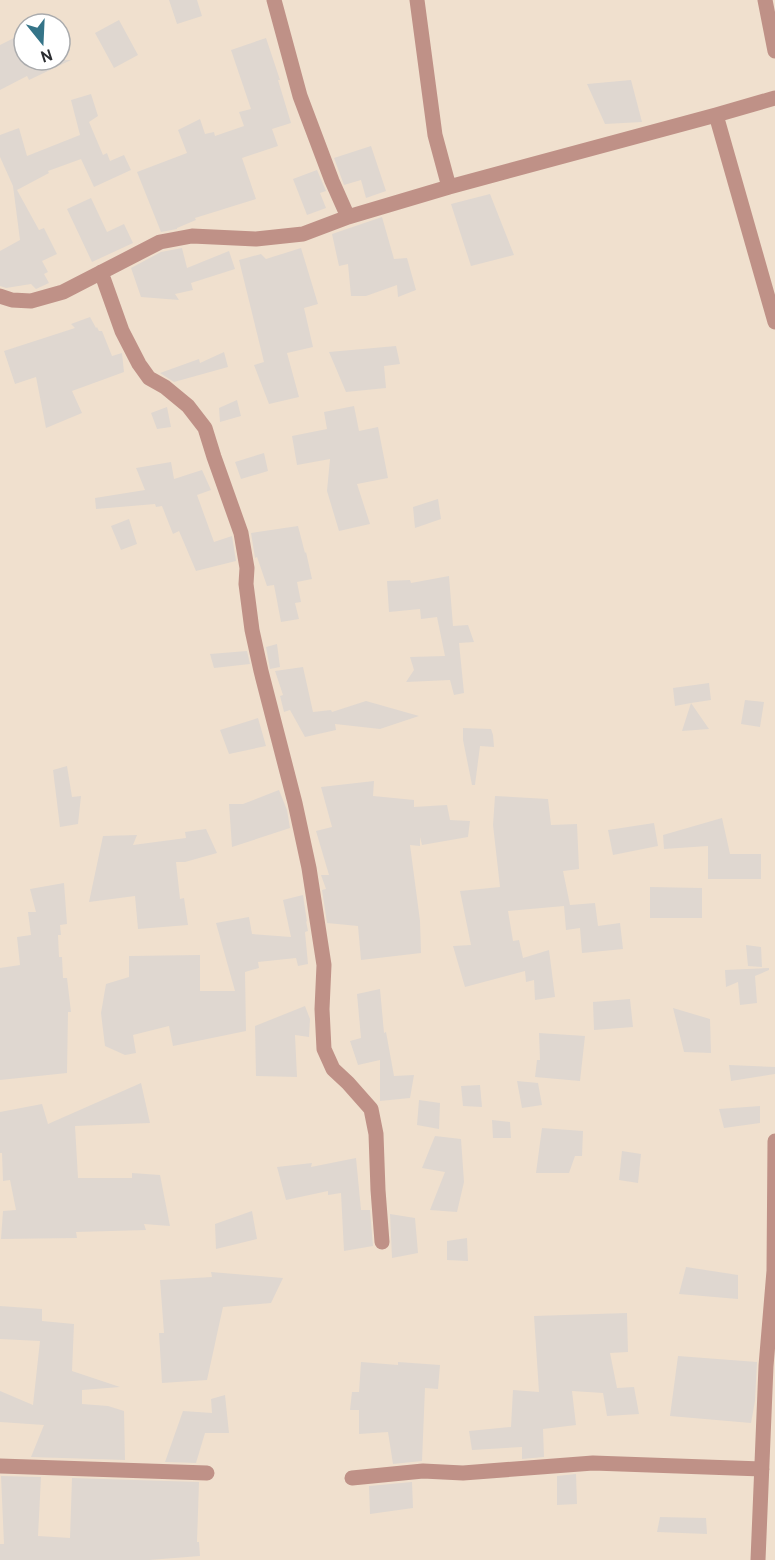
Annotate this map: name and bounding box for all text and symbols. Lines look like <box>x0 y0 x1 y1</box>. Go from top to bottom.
north arrow <box>12 12 72 72</box>
text: N <box>38 45 55 67</box>

